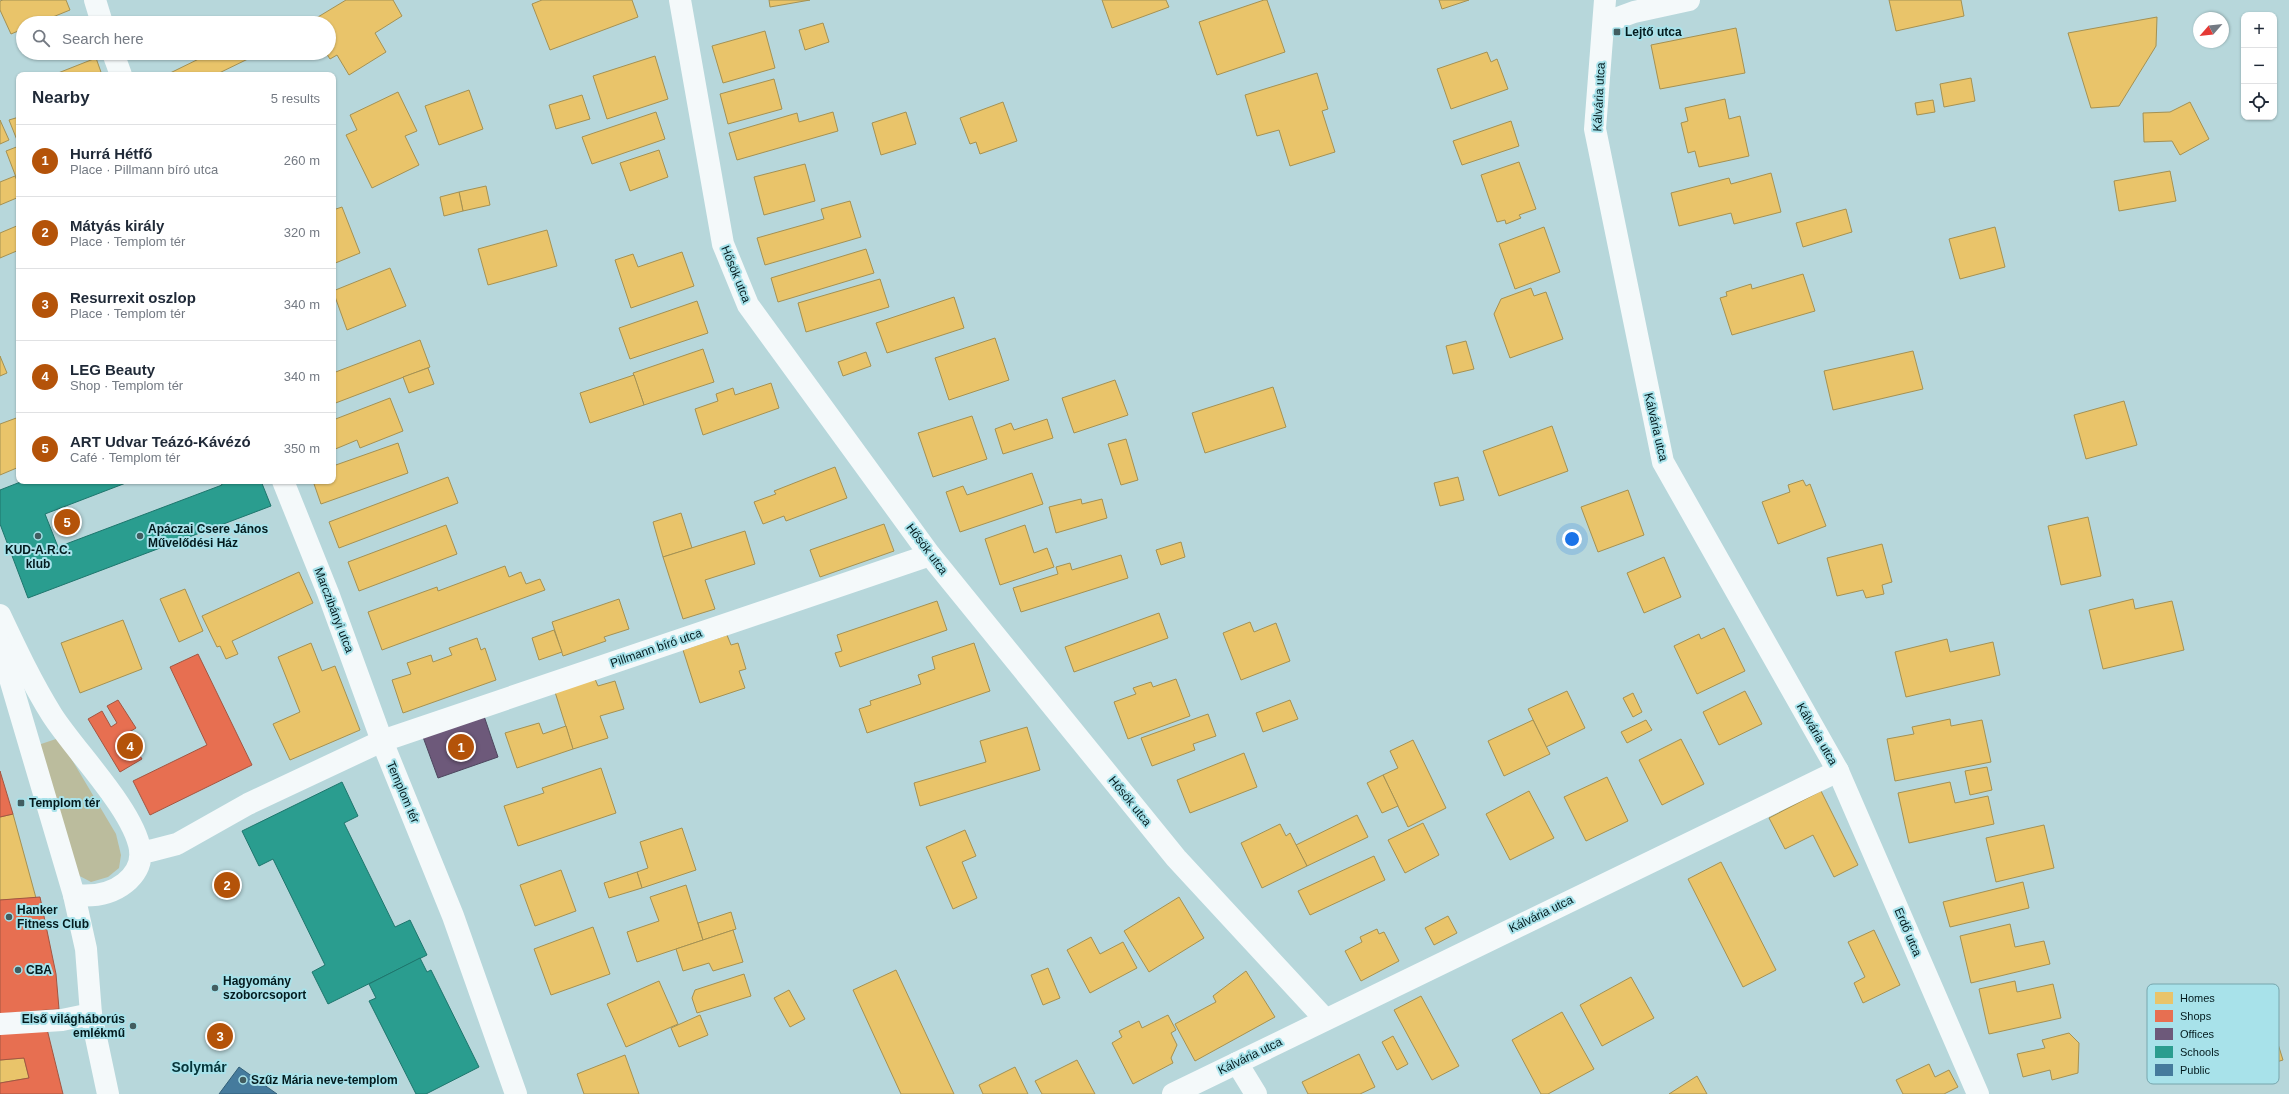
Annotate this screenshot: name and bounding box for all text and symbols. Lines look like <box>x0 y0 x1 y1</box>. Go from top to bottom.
north arrow <box>2193 12 2229 48</box>
map controls <box>2241 12 2277 120</box>
button: + <box>2241 12 2277 48</box>
search box <box>16 16 336 60</box>
place label: Lejtő utca <box>1625 25 1682 39</box>
icon: search <box>30 27 52 49</box>
marker: Lejtő utca <box>1612 27 1622 37</box>
text: Search here <box>62 30 144 47</box>
button: − <box>2241 48 2277 84</box>
street label: Kálvária utca <box>1590 62 1608 132</box>
button: locate <box>2241 84 2277 120</box>
text: Nearby <box>32 88 90 107</box>
text: 5 results <box>271 91 320 106</box>
text: Hurrá Hétfő <box>70 145 153 162</box>
text: 1 <box>41 153 49 168</box>
text: 260 m <box>284 153 320 168</box>
text: Place · Pillmann bíró utca <box>70 162 218 177</box>
text: Mátyás király <box>70 217 164 234</box>
text: 2 <box>41 225 49 240</box>
text: 320 m <box>284 225 320 240</box>
text: Place · Templom tér <box>70 234 185 249</box>
street label: Hősök utca <box>718 244 754 305</box>
text: Resurrexit oszlop <box>70 289 196 306</box>
text: 3 <box>41 297 49 312</box>
text: 340 m <box>284 297 320 312</box>
text: Place · Templom tér <box>70 306 185 321</box>
text: LEG Beauty <box>70 361 155 378</box>
text: 4 <box>41 369 49 384</box>
text: 340 m <box>284 369 320 384</box>
text: Shop · Templom tér <box>70 378 183 393</box>
street label: Kálvária utca <box>1641 392 1671 463</box>
text: ART Udvar Teázó-Kávézó <box>70 433 251 450</box>
text: 5 <box>41 441 49 456</box>
text: 350 m <box>284 441 320 456</box>
text: Café · Templom tér <box>70 450 180 465</box>
pin: 5 <box>54 507 80 537</box>
street label: Hősök utca <box>903 521 951 577</box>
place label: Apáczai Csere János Művelődési Ház <box>148 522 268 550</box>
your location <box>1562 529 1582 549</box>
marker: KUD-A.R.C. klub <box>33 531 43 541</box>
marker: Apáczai Csere János Művelődési Ház <box>135 531 145 541</box>
place label: KUD-A.R.C. klub <box>5 543 71 571</box>
street label: Marczibányi utca <box>311 565 357 655</box>
street label: Pillmann bíró utca <box>608 626 704 670</box>
street label: Kálvária utca <box>1794 700 1841 768</box>
pin: 4 <box>117 731 143 761</box>
pin: 1 <box>448 732 474 762</box>
street label: Templom tér <box>384 759 422 825</box>
street label: Hősök utca <box>1106 773 1155 829</box>
place label: Templom tér <box>29 796 100 810</box>
marker: Templom tér <box>16 798 26 808</box>
pin: 2 <box>214 870 240 900</box>
street label: Kálvária utca <box>1507 892 1576 935</box>
place label: Hanker Fitness Club <box>17 903 89 931</box>
street label: Erdő utca <box>1892 906 1925 959</box>
marker: Hanker Fitness Club <box>4 912 14 922</box>
place label: CBA <box>26 963 52 977</box>
marker: CBA <box>13 965 23 975</box>
place label: Hagyomány szoborcsoport <box>223 974 306 1002</box>
marker: Hagyomány szoborcsoport <box>210 983 220 993</box>
legend <box>2147 984 2279 1084</box>
text: Homes <box>2180 992 2215 1004</box>
text: Shops <box>2180 1010 2212 1022</box>
place label: Első világháborús emlékmű <box>22 1012 125 1040</box>
marker: Első világháborús emlékmű <box>128 1021 138 1031</box>
pin: 3 <box>207 1021 233 1051</box>
text: Offices <box>2180 1028 2215 1040</box>
street label: Kálvária utca <box>1216 1034 1285 1077</box>
text: Schools <box>2180 1046 2220 1058</box>
district label: Solymár <box>171 1059 227 1075</box>
text: Public <box>2180 1064 2210 1076</box>
place label: Szűz Mária neve-templom <box>251 1073 398 1087</box>
marker: Szűz Mária neve-templom <box>238 1075 248 1085</box>

